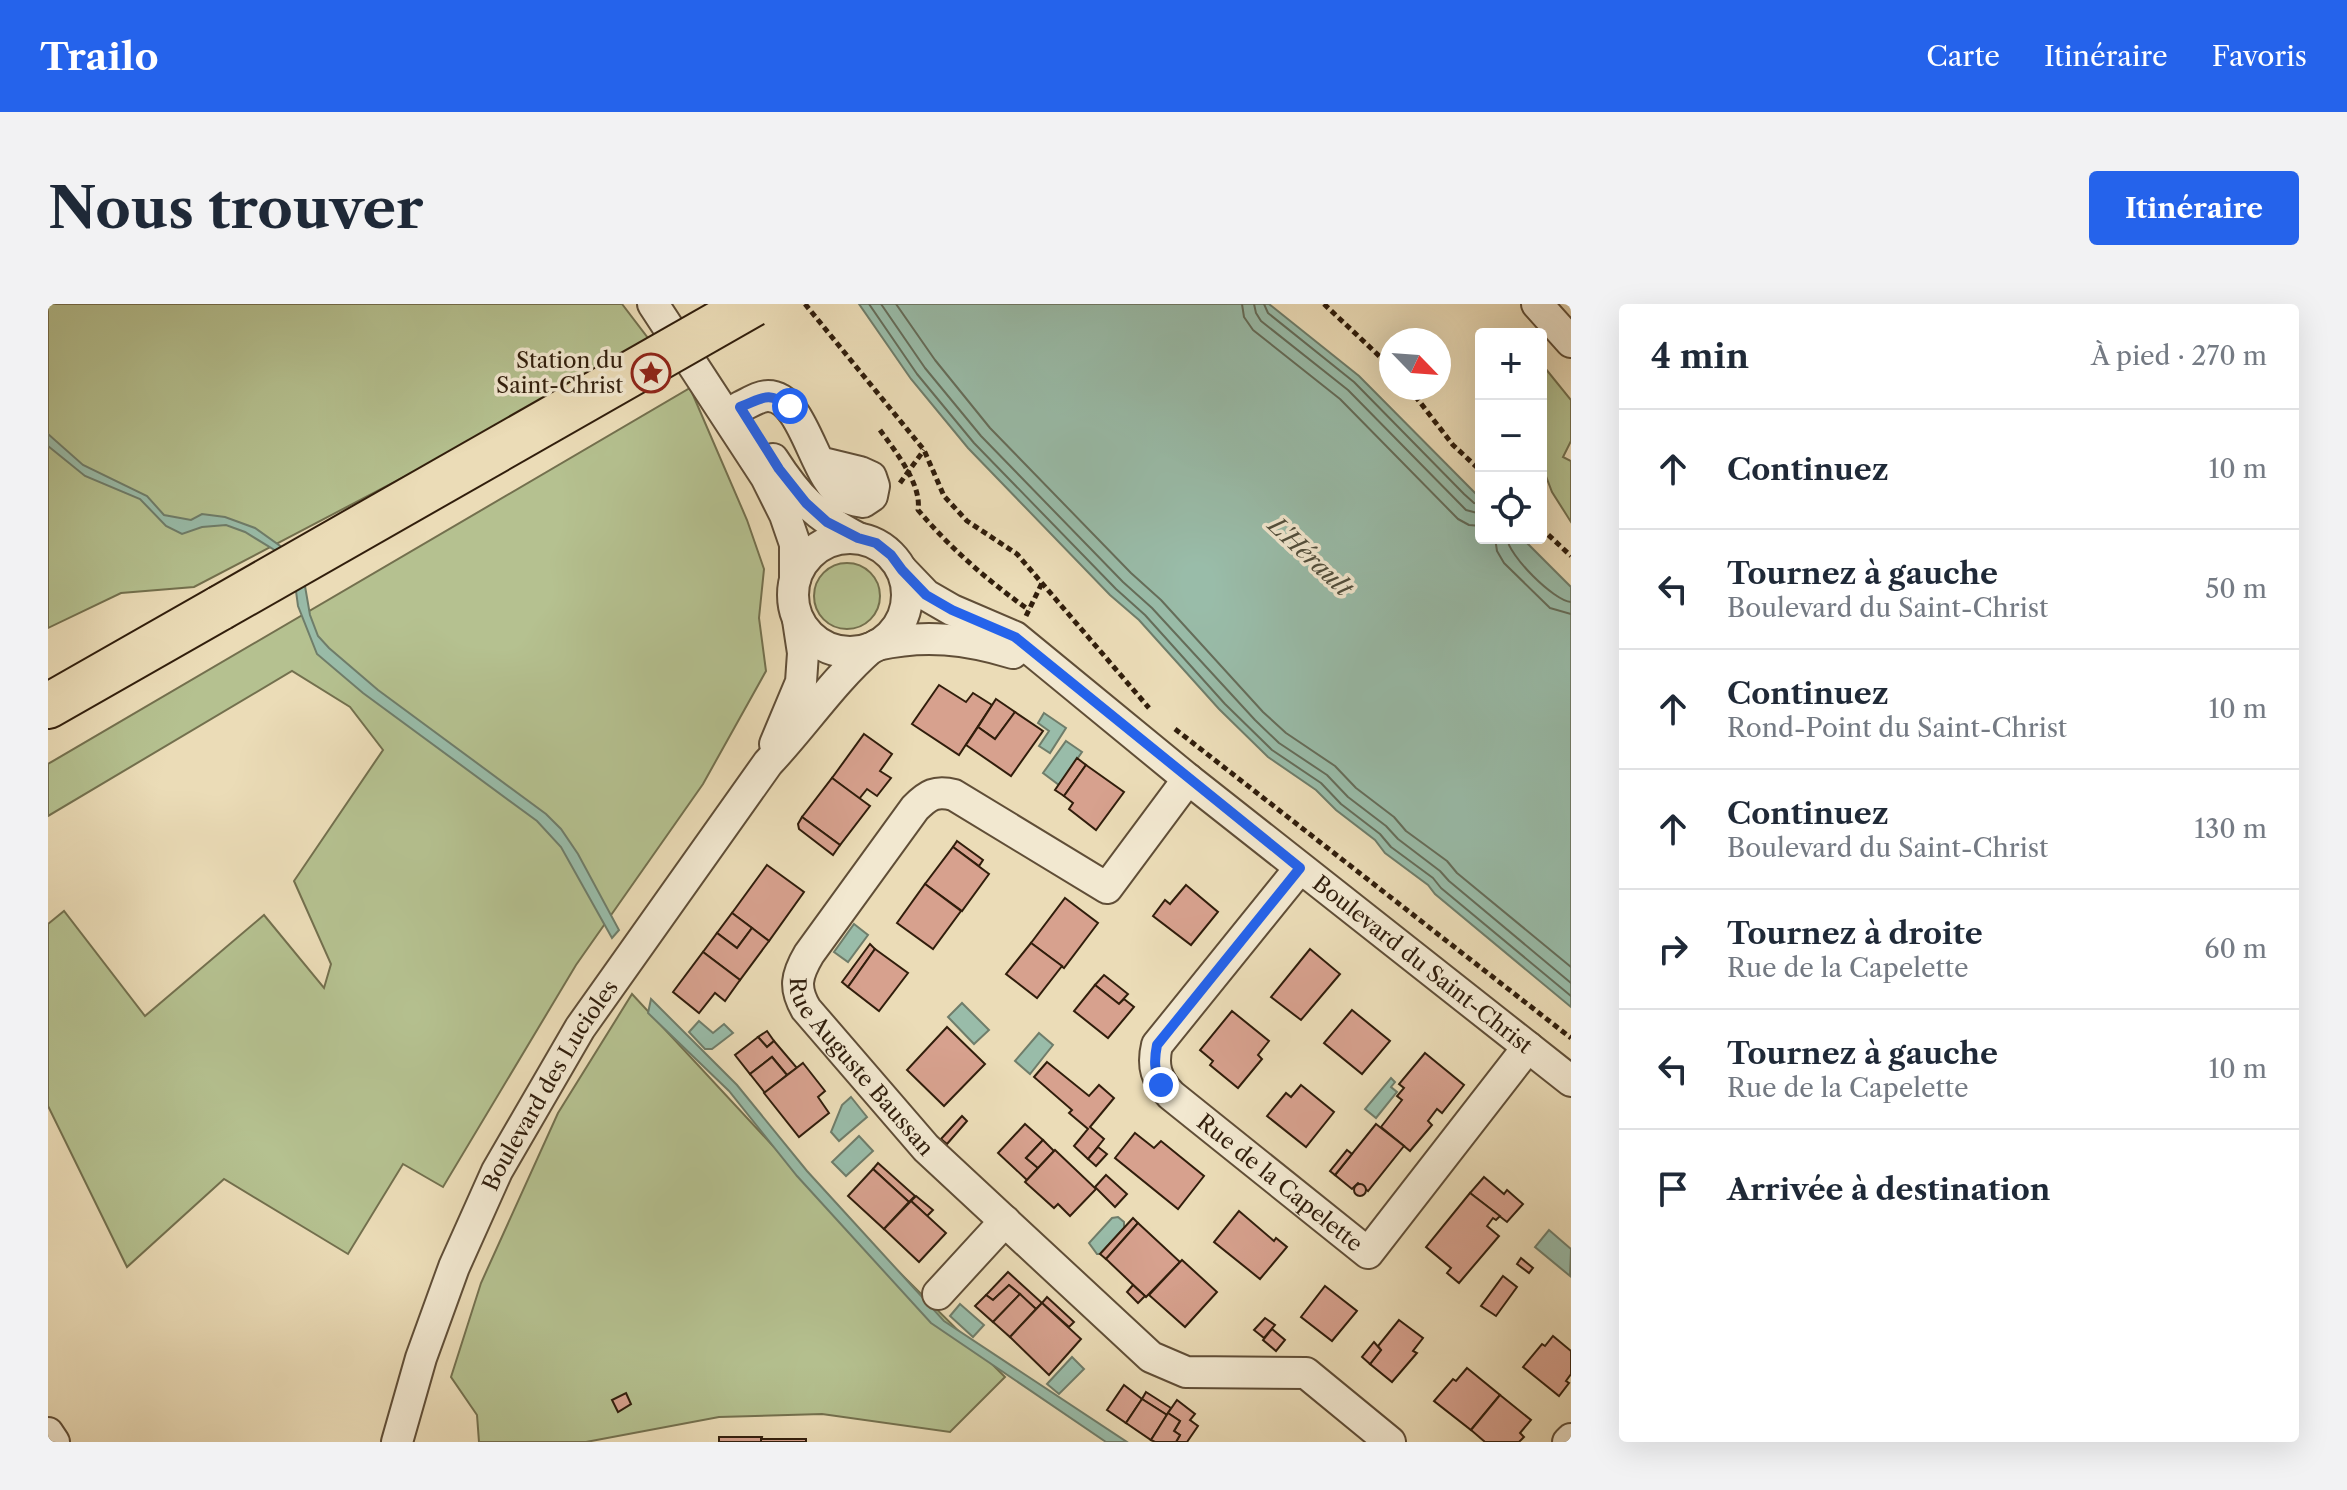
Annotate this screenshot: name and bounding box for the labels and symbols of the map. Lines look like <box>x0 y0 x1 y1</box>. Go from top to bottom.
north arrow <box>1379 328 1451 400</box>
place label: Station du Saint-Christ <box>496 347 623 399</box>
place icon: Station du Saint-Christ <box>630 352 672 394</box>
route start <box>772 388 808 424</box>
water label: L'Hérault <box>1261 509 1359 604</box>
street label: Boulevard du Saint-Christ <box>1307 870 1538 1059</box>
street label: Boulevard des Lucioles <box>477 975 624 1195</box>
street label: Rue Auguste Baussan <box>784 977 940 1161</box>
route end <box>1143 1067 1179 1103</box>
street label: Rue de la Capelette <box>1191 1108 1368 1257</box>

